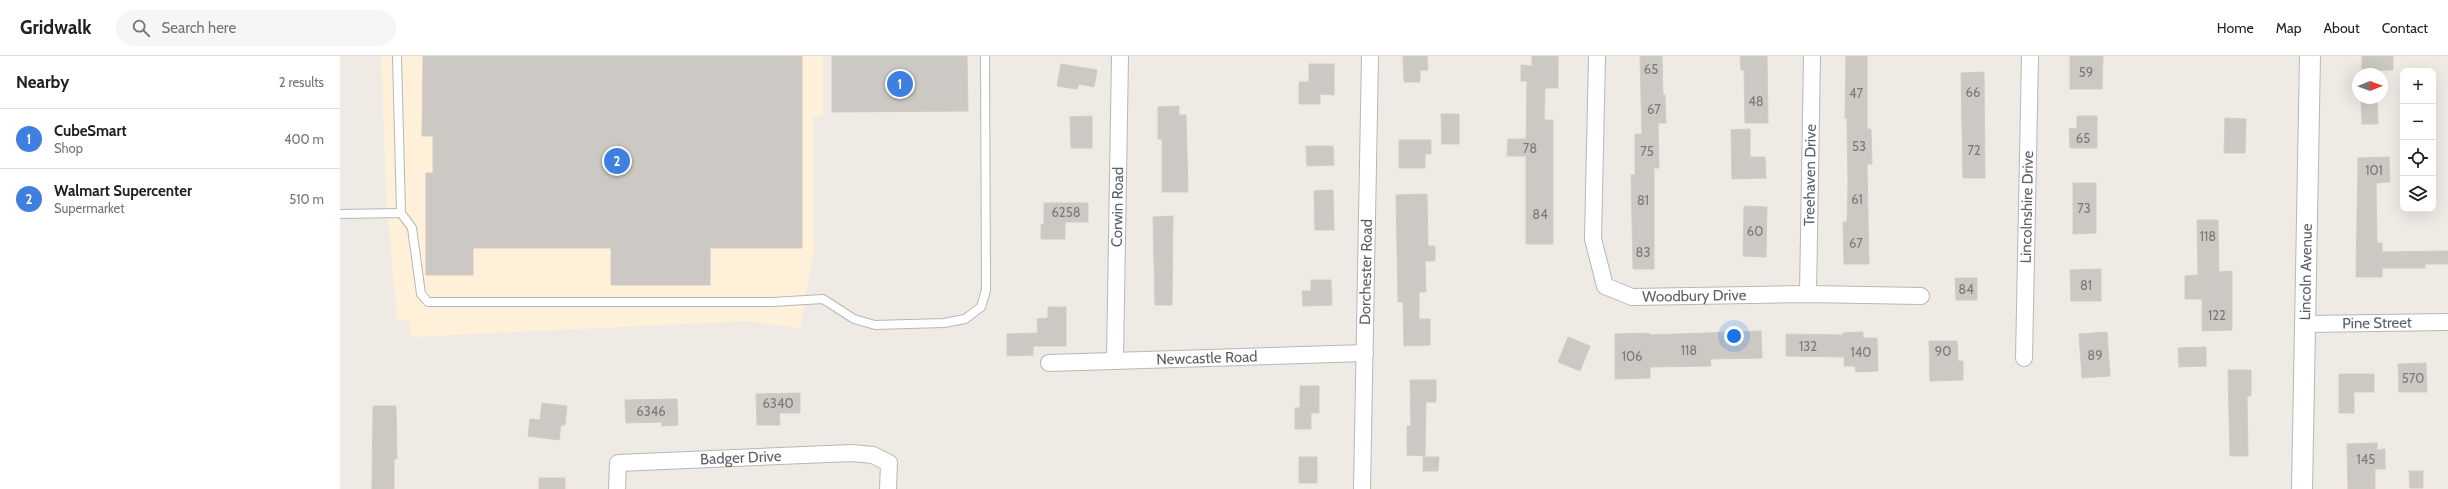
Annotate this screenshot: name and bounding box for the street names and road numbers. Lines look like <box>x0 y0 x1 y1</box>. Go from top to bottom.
street label: Treehaven Drive <box>1800 124 1820 226</box>
street label: Lincolnshire Drive <box>2017 150 2037 264</box>
street label: Corwin Road <box>1108 167 1127 247</box>
street label: Dorchester Road <box>1356 219 1376 325</box>
street label: Lincoln Avenue <box>2296 223 2316 321</box>
street label: Woodbury Drive <box>1642 286 1747 306</box>
street label: Pine Street <box>2342 314 2412 332</box>
street label: Newcastle Road <box>1156 347 1258 369</box>
street label: Badger Drive <box>700 447 782 468</box>

